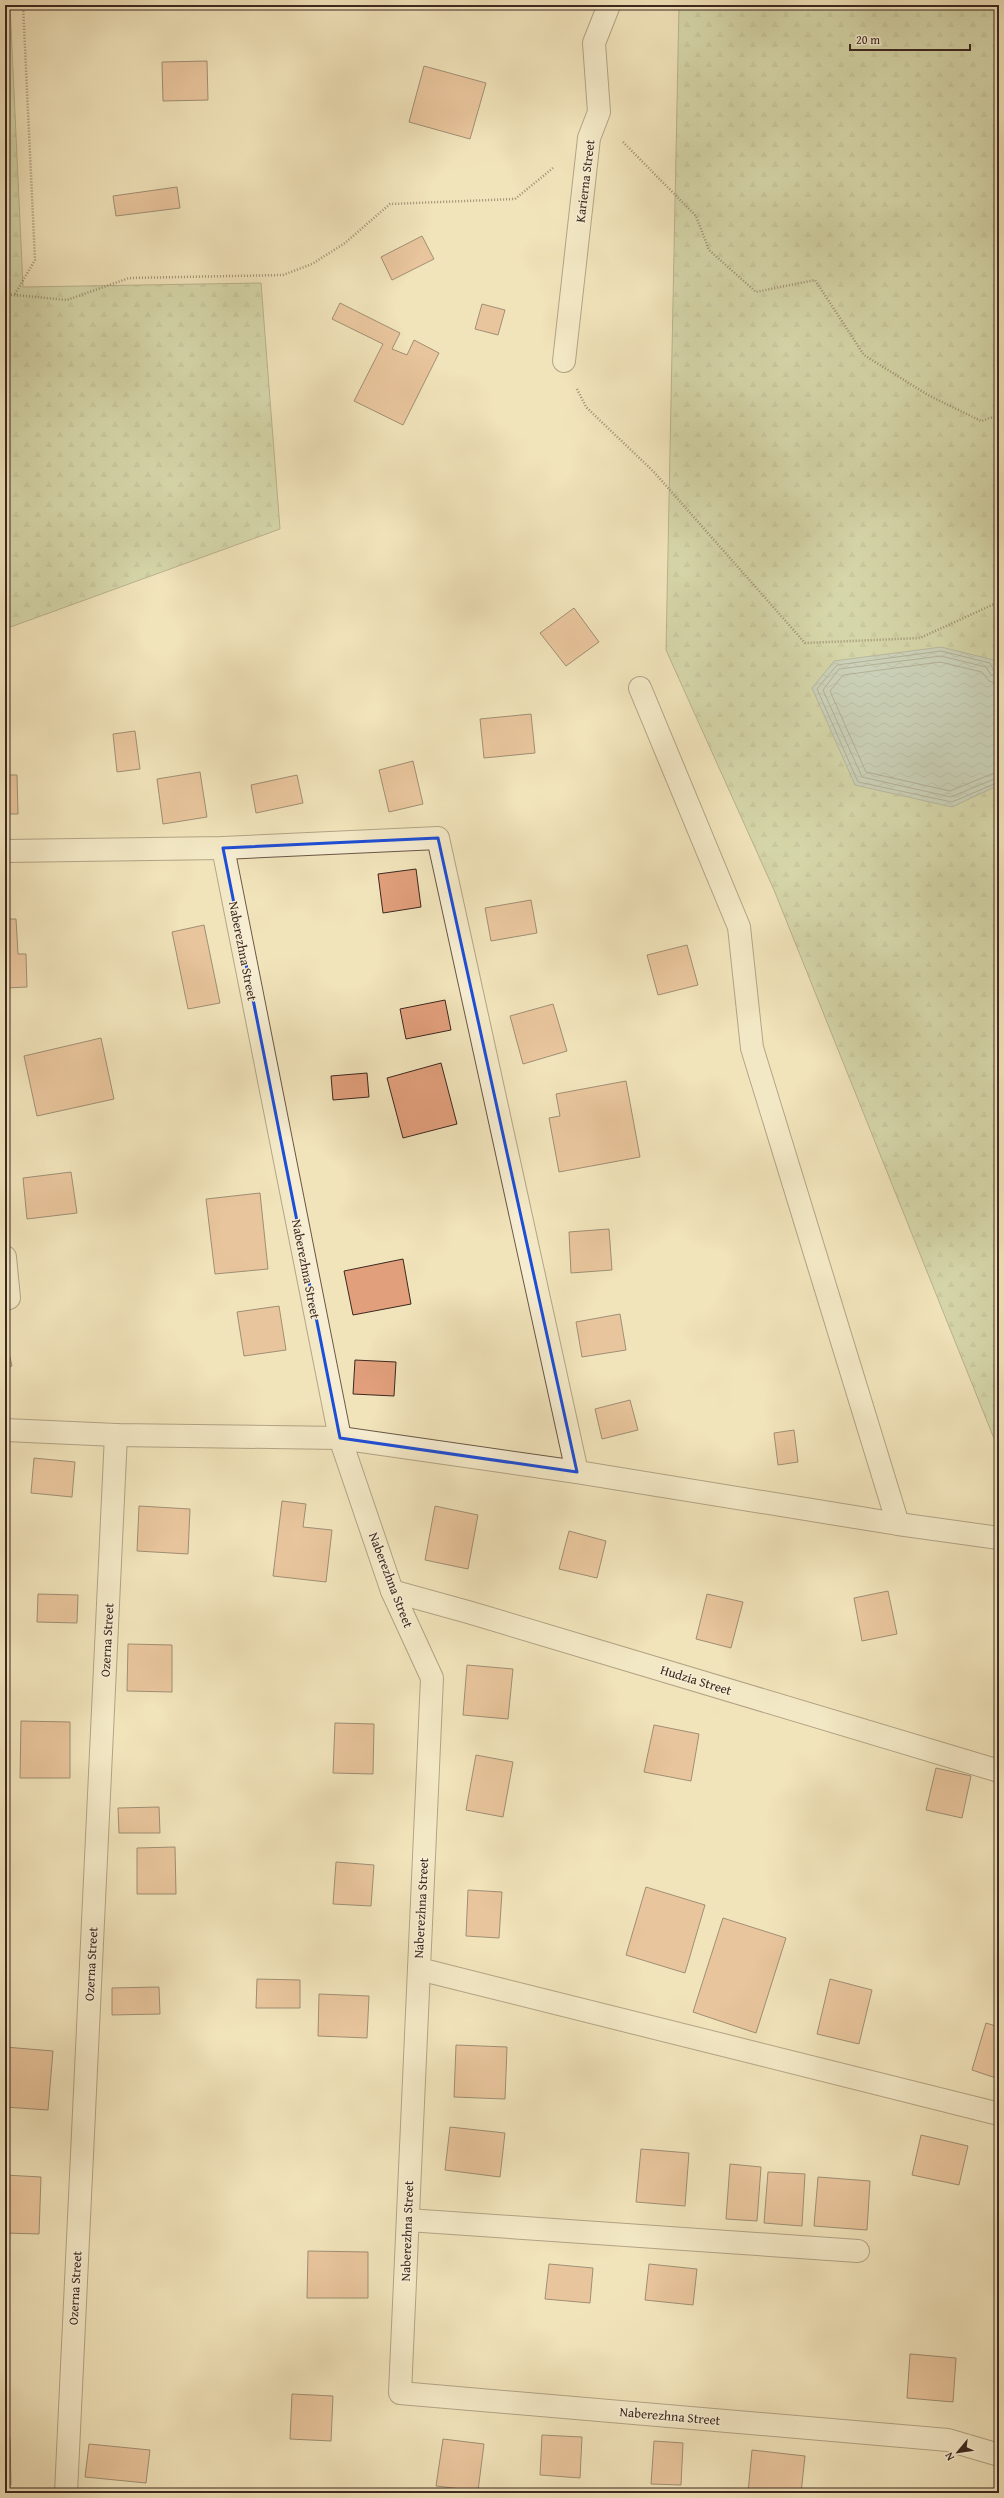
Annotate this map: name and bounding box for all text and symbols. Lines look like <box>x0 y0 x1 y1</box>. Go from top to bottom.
scale bar <box>850 26 970 52</box>
text: 20 m <box>856 31 880 48</box>
street label: Karierna Street <box>570 138 600 224</box>
street label: Naberezhna Street <box>224 900 262 1003</box>
street label: Naberezhna Street <box>287 1218 325 1321</box>
street label: Naberezhna Street <box>364 1529 418 1631</box>
street label: Ozerna Street <box>96 1602 118 1678</box>
street label: Hudzia Street <box>658 1660 734 1700</box>
street label: Naberezhna Street <box>409 1857 433 1959</box>
street label: Ozerna Street <box>80 1926 102 2002</box>
street label: Naberezhna Street <box>396 2180 418 2282</box>
street label: Ozerna Street <box>64 2250 86 2326</box>
street label: Naberezhna Street <box>619 2402 721 2430</box>
north arrow <box>938 2432 978 2472</box>
text: N <box>940 2449 958 2464</box>

